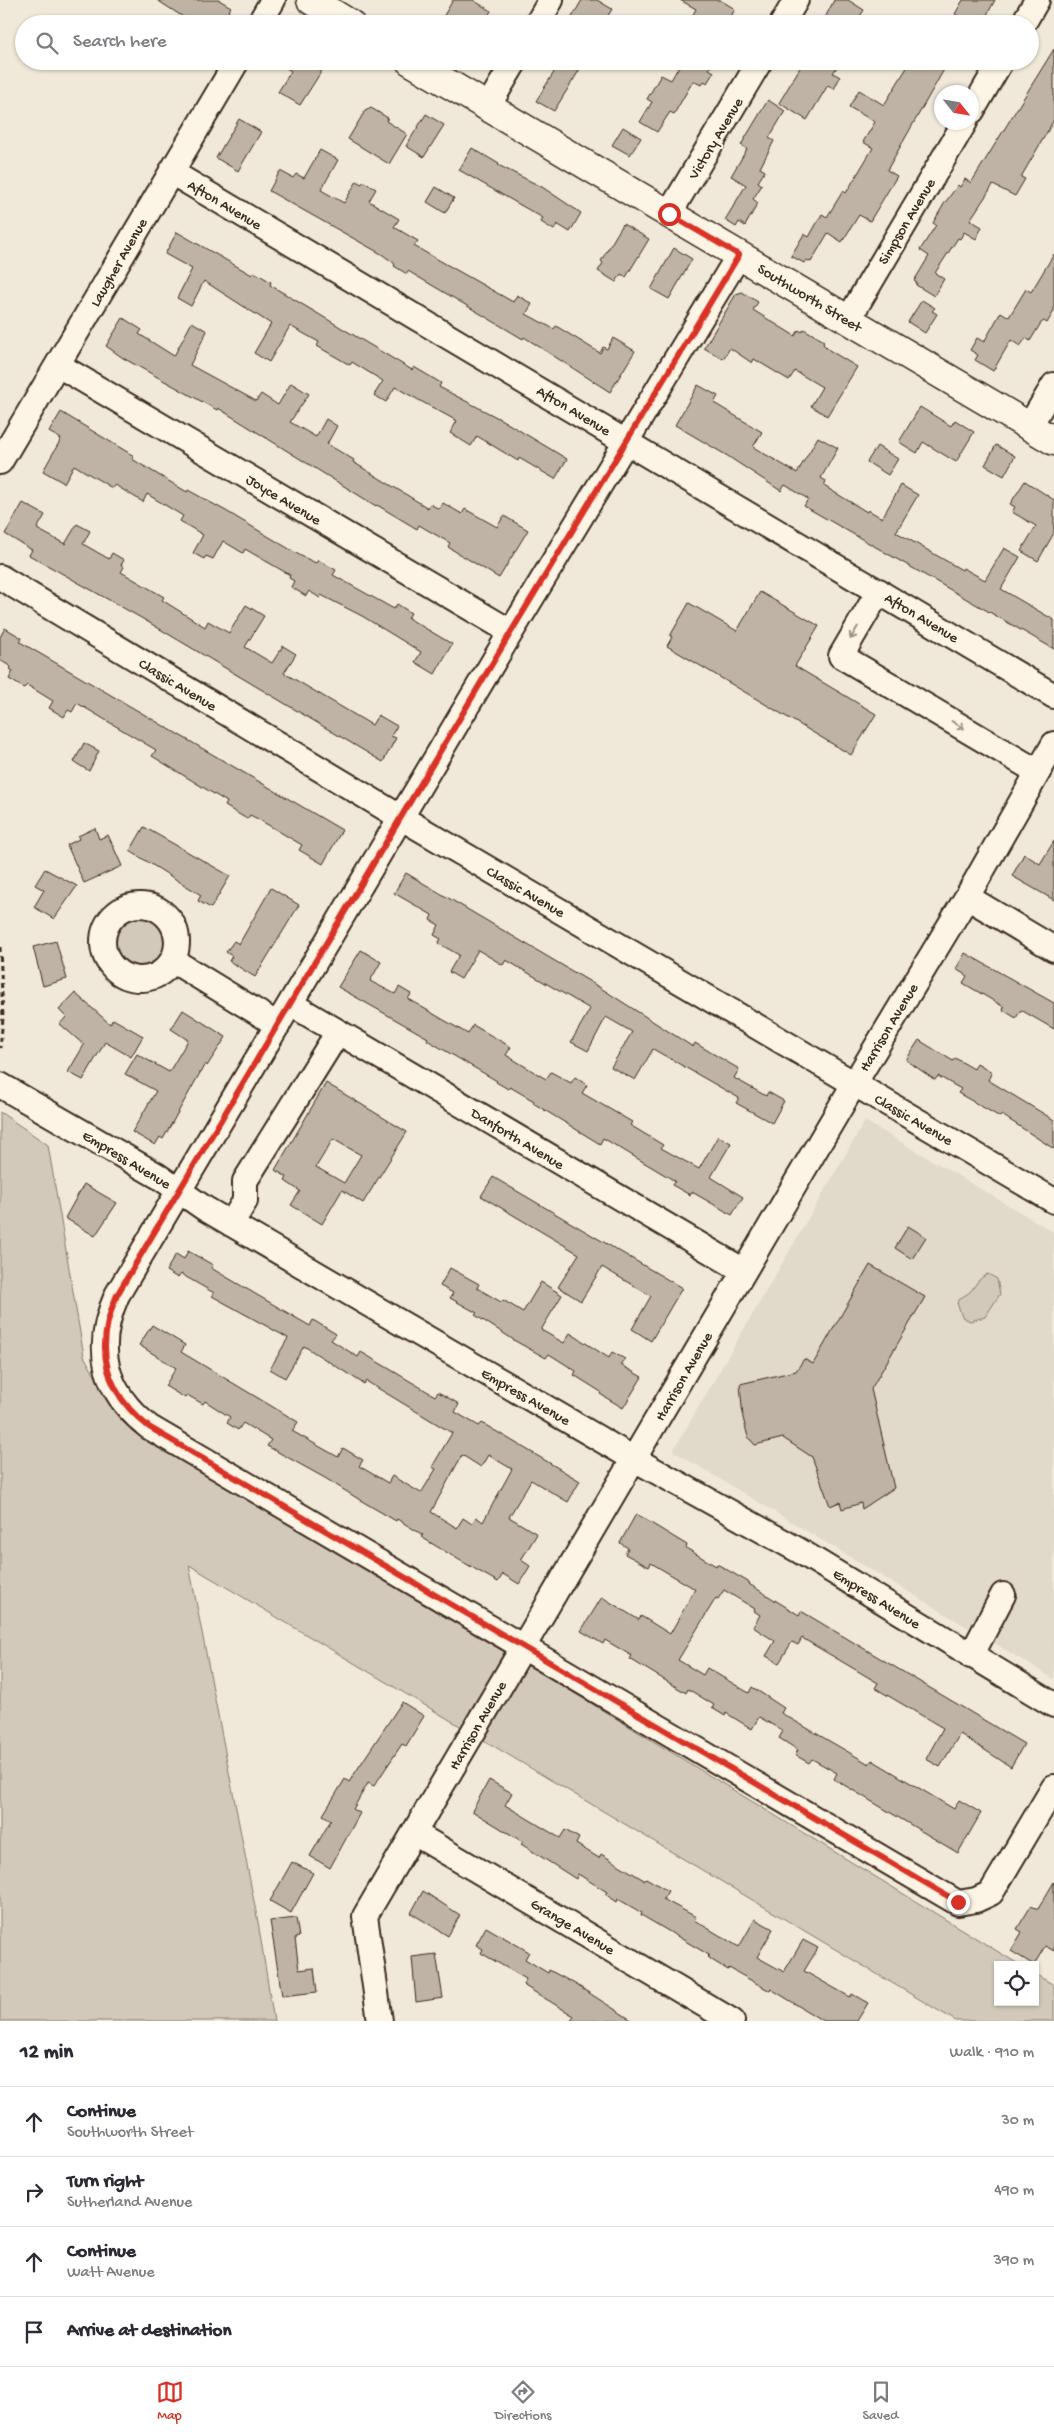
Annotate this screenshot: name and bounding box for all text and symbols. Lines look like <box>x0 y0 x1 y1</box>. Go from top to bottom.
search box <box>15 15 1039 70</box>
icon: search <box>33 29 61 57</box>
text: Search here <box>73 31 167 54</box>
north arrow <box>934 85 979 130</box>
street label: Victory Avenue <box>685 95 748 184</box>
street label: Simpson Avenue <box>875 175 941 268</box>
street label: Afton Avenue <box>184 177 264 235</box>
route start <box>658 203 681 226</box>
street label: Laugher Avenue <box>87 215 152 310</box>
street label: Southworth Street <box>754 261 866 338</box>
street label: Afton Avenue <box>533 383 613 441</box>
street label: Joyce Avenue <box>242 471 324 530</box>
street label: Afton Avenue <box>881 590 961 648</box>
one-way arrow <box>849 626 859 640</box>
street label: Classic Avenue <box>135 655 219 716</box>
one-way arrow <box>951 721 965 731</box>
street label: Classic Avenue <box>482 863 568 923</box>
street label: Harrison Avenue <box>856 980 923 1075</box>
street label: Classic Avenue <box>870 1091 956 1151</box>
street label: Danforth Avenue <box>466 1104 567 1175</box>
street label: Empress Avenue <box>78 1127 174 1194</box>
street label: Harrison Avenue <box>652 1329 718 1425</box>
street label: Empress Avenue <box>477 1365 573 1431</box>
street label: Empress Avenue <box>829 1566 923 1634</box>
street label: Harrison Avenue <box>446 1678 512 1774</box>
route end <box>947 1891 970 1914</box>
street label: Grange Avenue <box>527 1895 618 1960</box>
map controls <box>994 1961 1039 2006</box>
button: locate <box>994 1961 1039 2006</box>
text: 12 min <box>20 2041 73 2066</box>
text: Walk · 910 m <box>950 2044 1034 2063</box>
text: Continue <box>67 2101 136 2124</box>
icon: ahead <box>20 2108 48 2136</box>
text: 30 m <box>1001 2112 1034 2131</box>
text: Southworth Street <box>67 2124 193 2143</box>
text: Turn right <box>67 2171 143 2194</box>
icon: right <box>20 2178 48 2206</box>
text: 490 m <box>994 2182 1034 2201</box>
text: Sutherland Avenue <box>67 2194 192 2213</box>
text: Continue <box>67 2241 136 2264</box>
icon: ahead <box>20 2248 48 2276</box>
text: 390 m <box>993 2252 1034 2271</box>
text: Watt Avenue <box>67 2264 154 2283</box>
icon: arrive <box>20 2318 48 2346</box>
text: Arrive at destination <box>67 2320 231 2343</box>
tab: Map <box>156 2378 184 2425</box>
tab: Directions <box>495 2378 552 2425</box>
tab: Saved <box>863 2378 898 2425</box>

